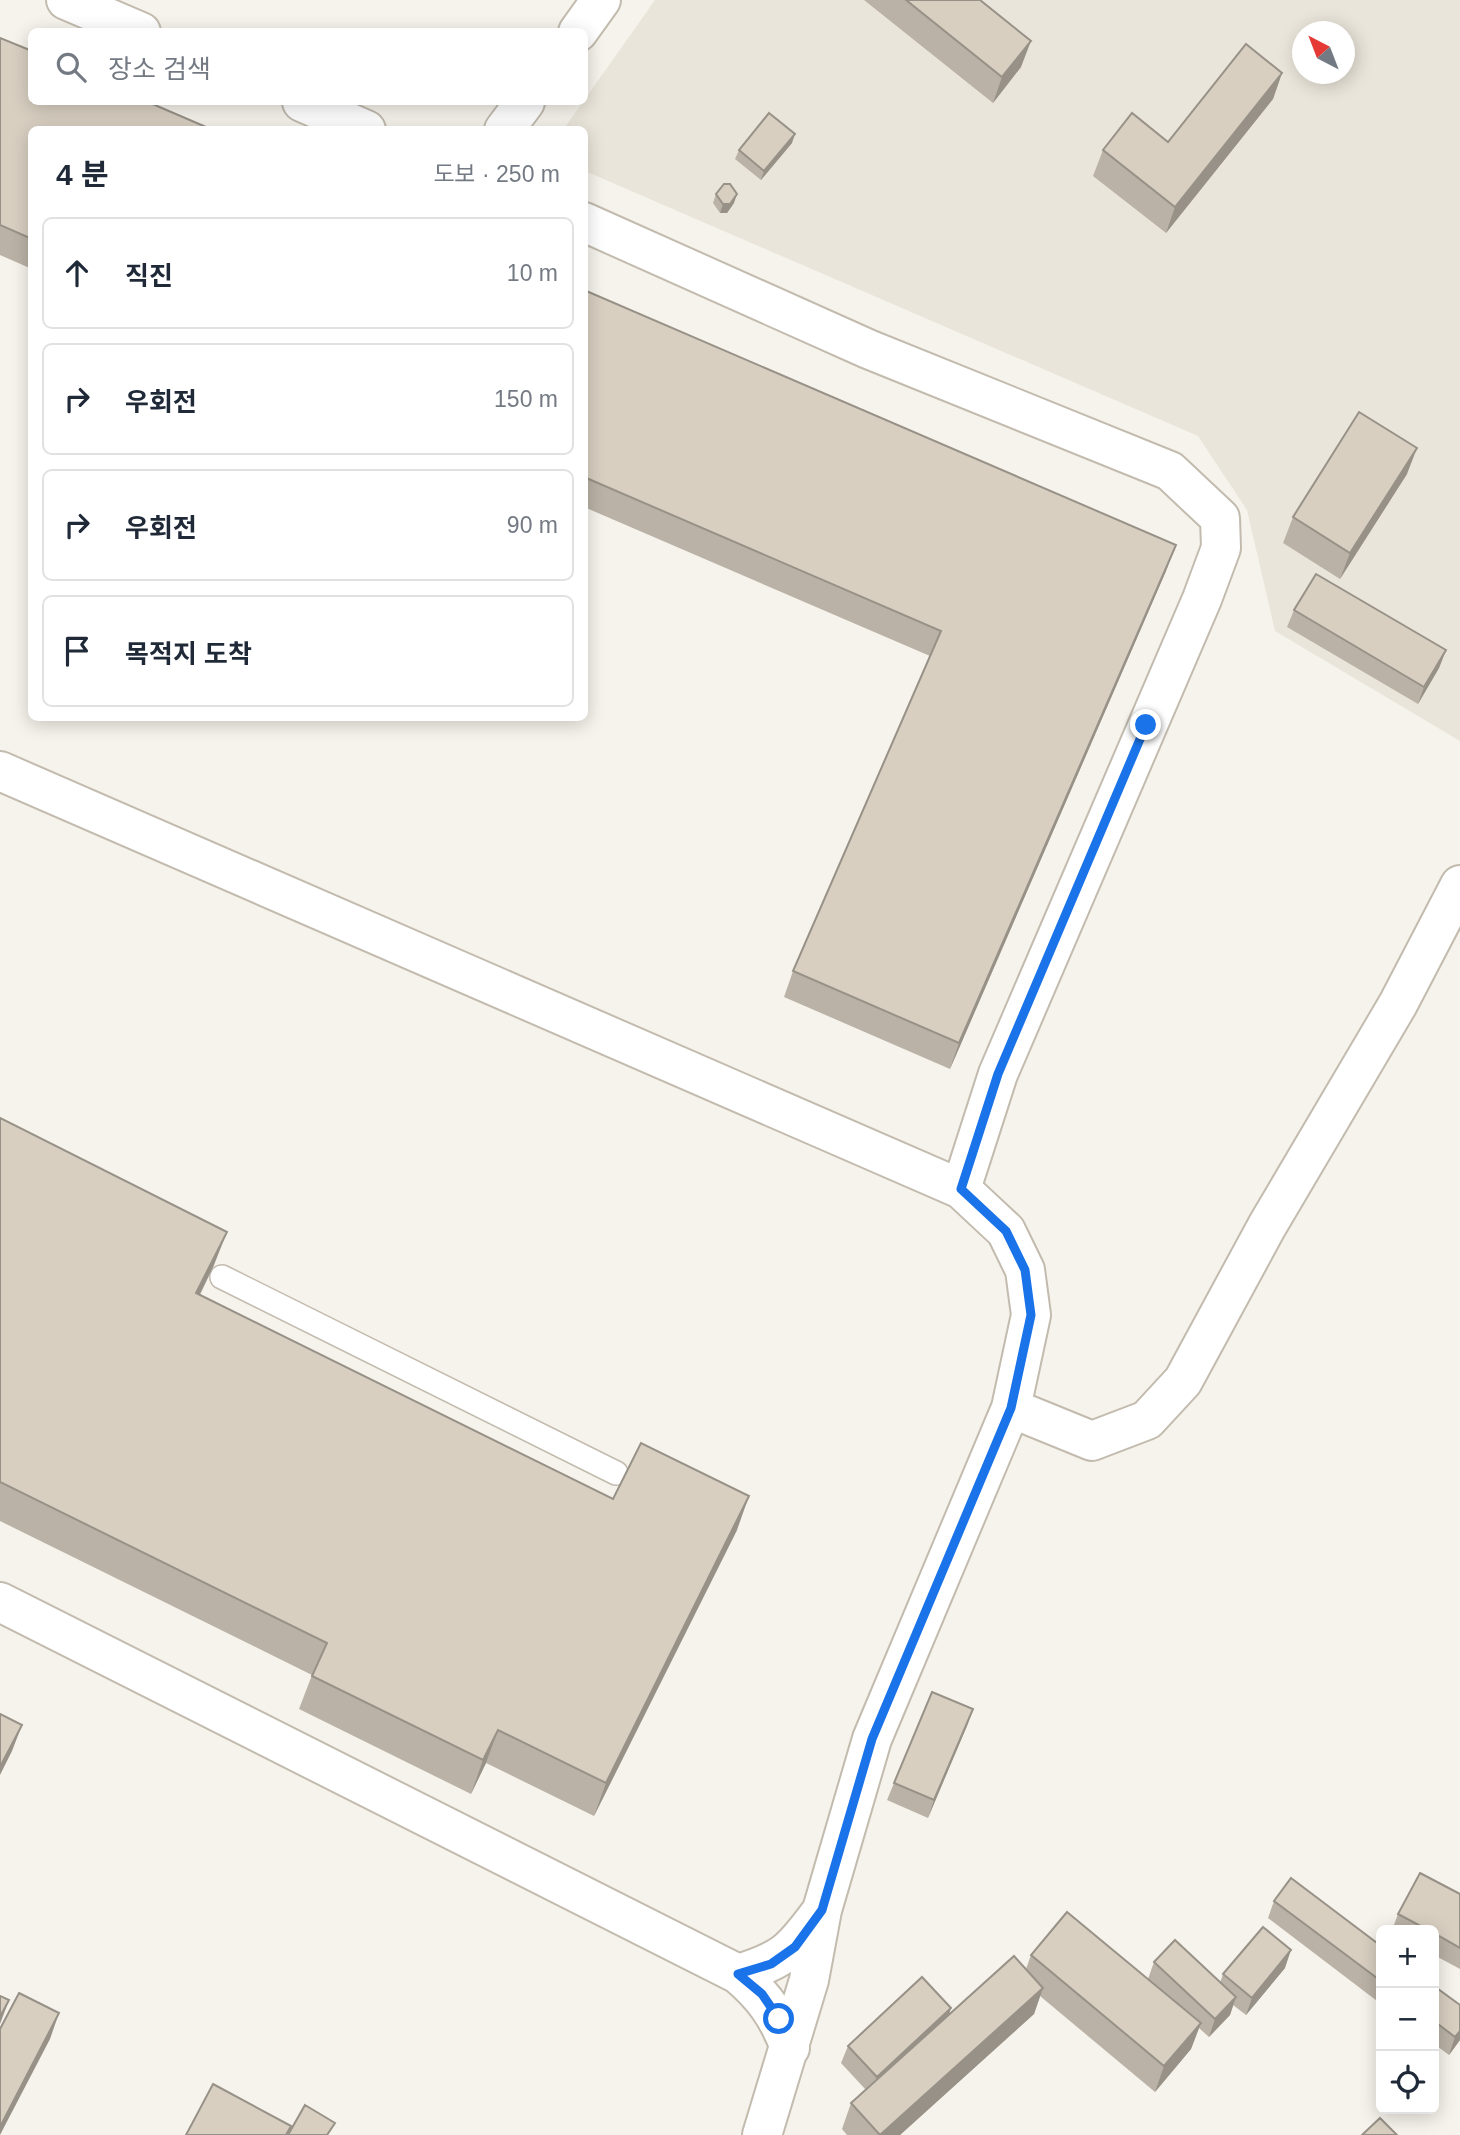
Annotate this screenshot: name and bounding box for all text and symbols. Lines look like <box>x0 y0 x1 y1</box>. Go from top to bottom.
north arrow <box>1292 21 1355 84</box>
search box <box>28 28 588 105</box>
icon: search <box>52 48 90 86</box>
text: 장소 검색 <box>108 54 211 84</box>
text: 4 분 <box>56 158 109 191</box>
text: 도보 · 250 m <box>433 161 560 187</box>
icon: ahead <box>58 254 96 292</box>
text: 10 m <box>507 260 558 286</box>
text: 직진 <box>125 261 173 291</box>
icon: right <box>58 380 96 418</box>
text: 150 m <box>494 386 558 412</box>
text: 우회전 <box>125 387 197 417</box>
icon: right <box>58 506 96 544</box>
text: 90 m <box>507 512 558 538</box>
text: 우회전 <box>125 513 197 543</box>
icon: arrive <box>58 632 96 670</box>
text: 목적지 도착 <box>125 639 252 669</box>
route end <box>1130 709 1161 740</box>
map controls <box>1376 1925 1439 2114</box>
button: + <box>1376 1925 1439 1988</box>
button: − <box>1376 1988 1439 2051</box>
route start <box>763 2003 794 2034</box>
button: locate <box>1376 2051 1439 2114</box>

